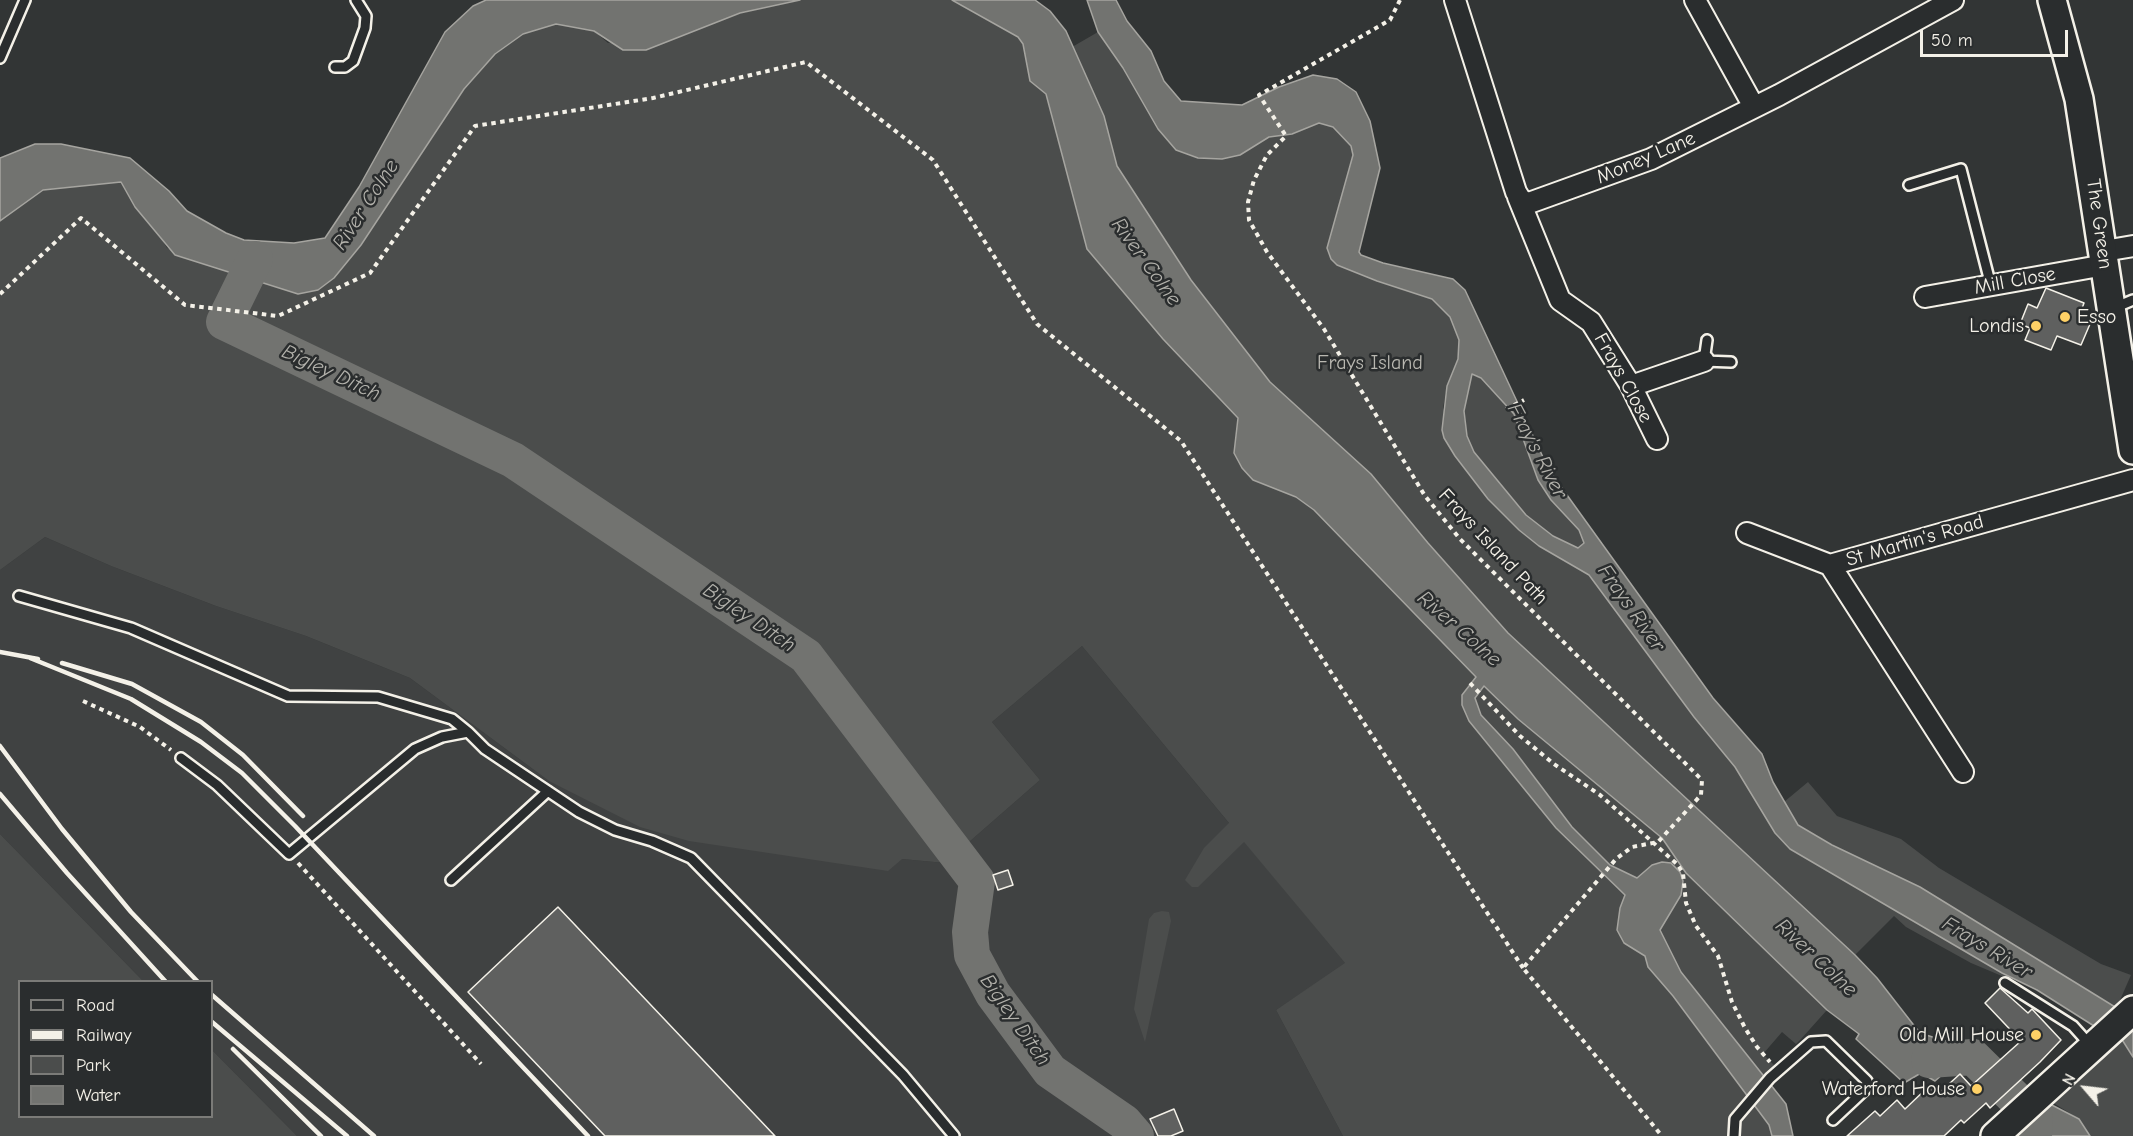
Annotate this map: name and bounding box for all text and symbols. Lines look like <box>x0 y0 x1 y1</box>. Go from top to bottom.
scale bar <box>1923 18 2072 56</box>
text: 50 m <box>1931 30 1973 51</box>
street label: Money Lane <box>1593 126 1699 190</box>
water label: River Colne <box>327 155 405 255</box>
street label: The Green <box>2081 177 2117 271</box>
water label: River Colne <box>1106 213 1186 311</box>
street label: Mill Close <box>1972 262 2058 300</box>
place label: Esso <box>2077 305 2116 329</box>
marker: Esso <box>2058 310 2072 324</box>
place label: Londis <box>1969 314 2024 338</box>
marker: Londis <box>2029 319 2043 333</box>
street label: Frays Close <box>1589 329 1657 427</box>
water label: Bigley Ditch <box>278 339 384 407</box>
park label: Frays Island <box>1317 351 1423 375</box>
water label: Fray's River <box>1501 399 1573 503</box>
street label: Frays Island Path <box>1433 484 1553 610</box>
street label: St Martin's Road <box>1844 510 1986 572</box>
water label: Frays River <box>1592 560 1670 656</box>
water label: Bigley Ditch <box>698 578 800 658</box>
water label: River Colne <box>1412 586 1506 672</box>
water label: Frays River <box>1937 911 2037 985</box>
water label: River Colne <box>1770 914 1862 1002</box>
water label: Bigley Ditch <box>974 969 1056 1071</box>
legend <box>18 980 213 1118</box>
text: Road <box>76 995 115 1016</box>
place label: Old Mill House <box>1899 1023 2024 1047</box>
text: Railway <box>76 1025 132 1046</box>
marker: Old Mill House <box>2029 1028 2043 1042</box>
text: Park <box>76 1055 110 1076</box>
north arrow <box>2055 1058 2115 1118</box>
text: N <box>2059 1071 2080 1088</box>
place label: Waterford House <box>1822 1077 1965 1101</box>
marker: Waterford House <box>1970 1082 1984 1096</box>
text: Water <box>76 1085 120 1106</box>

